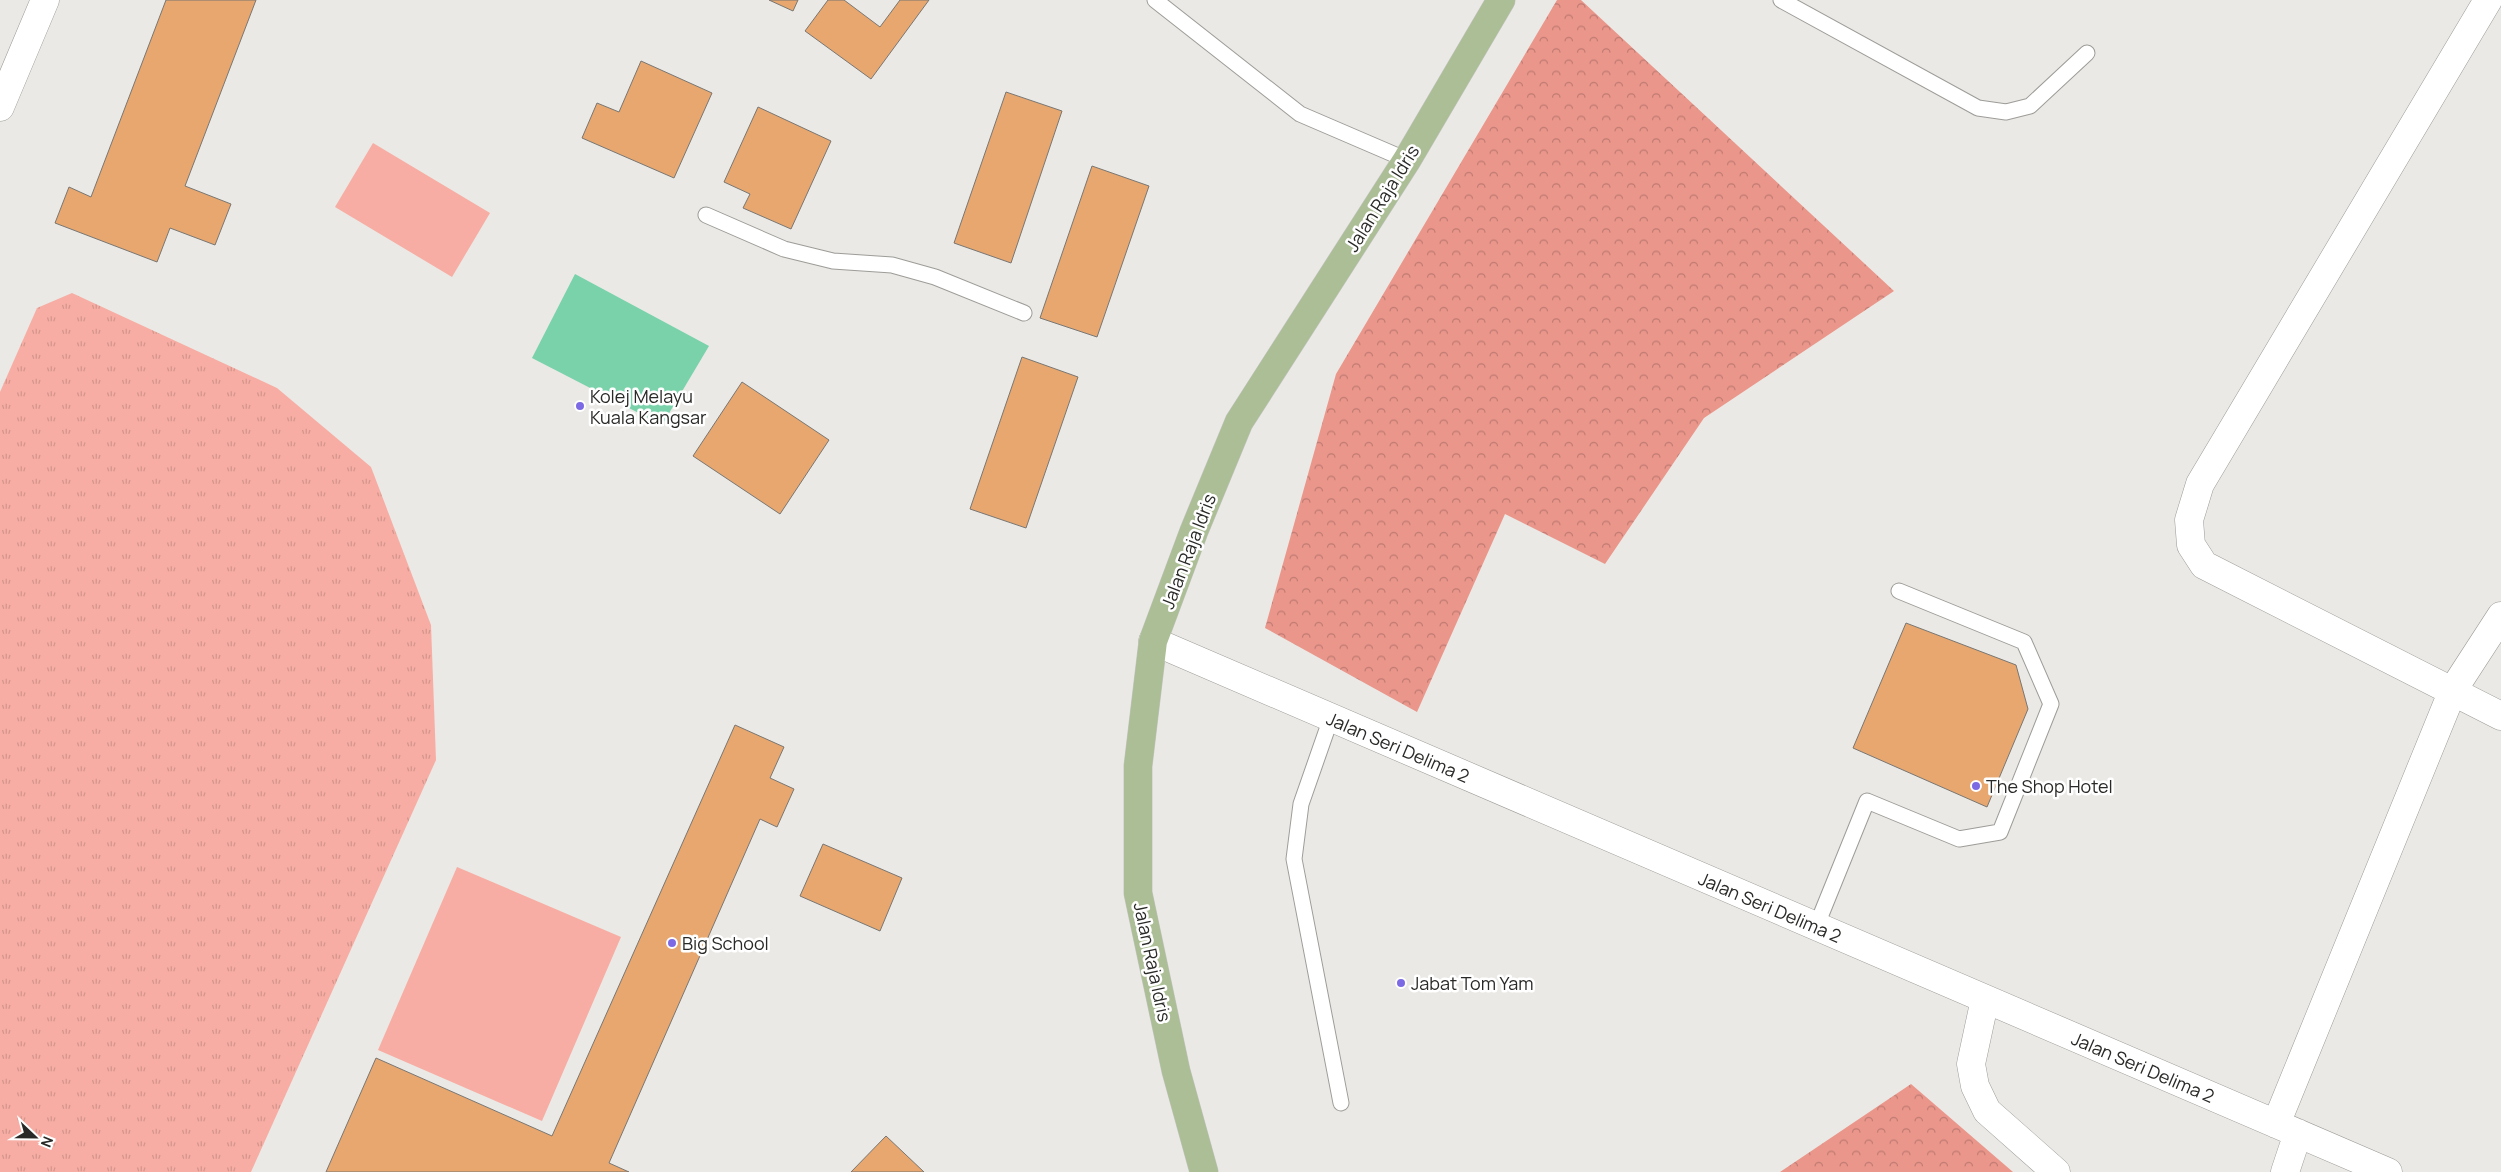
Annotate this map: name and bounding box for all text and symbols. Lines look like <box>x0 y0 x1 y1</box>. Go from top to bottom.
street label: Jalan Raja Idris <box>1340 140 1424 256</box>
place label: Kolej Melayu Kuala Kangsar <box>590 384 707 429</box>
marker: Kolej Melayu Kuala Kangsar <box>574 400 586 412</box>
street label: Jalan Raja Idris <box>1155 490 1221 612</box>
street label: Jalan Seri Delima 2 <box>1323 706 1473 788</box>
place label: The Shop Hotel <box>1986 774 2113 798</box>
marker: The Shop Hotel <box>1970 780 1982 792</box>
street label: Jalan Seri Delima 2 <box>1695 866 1845 948</box>
street label: Jalan Raja Idris <box>1129 900 1177 1024</box>
place label: Big School <box>682 931 769 955</box>
marker: Big School <box>666 937 678 949</box>
place label: Jabat Tom Yam <box>1411 971 1533 995</box>
marker: Jabat Tom Yam <box>1395 977 1407 989</box>
street label: Jalan Seri Delima 2 <box>2068 1026 2218 1108</box>
north arrow <box>10 1112 60 1162</box>
text: N <box>37 1134 58 1150</box>

